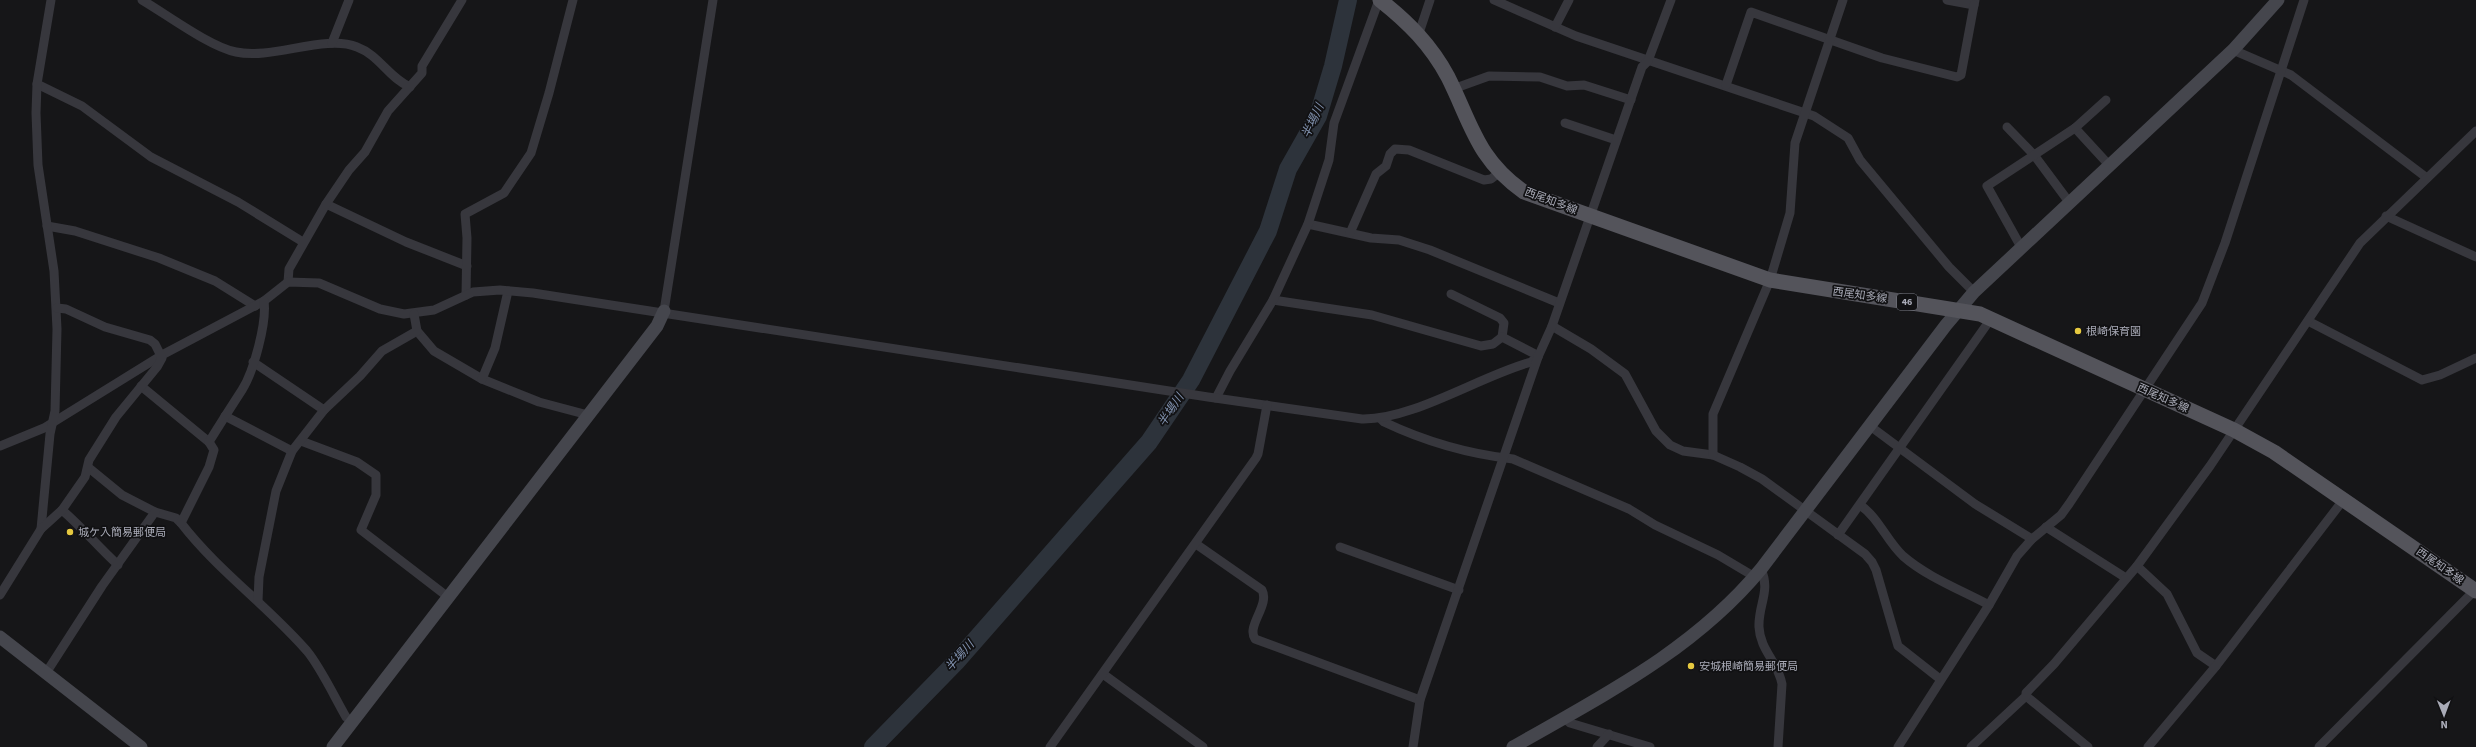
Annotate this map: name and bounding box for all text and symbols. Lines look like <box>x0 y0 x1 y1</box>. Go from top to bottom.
water label: 半場川 <box>1298 99 1329 141</box>
street label: 西尾知多線 <box>1523 184 1579 218</box>
street label: 西尾知多線 <box>1832 284 1888 306</box>
road number: 46 <box>1897 294 1917 310</box>
place label: 根崎保育園 <box>2086 324 2141 339</box>
marker: 根崎保育園 <box>2073 326 2083 336</box>
street label: 西尾知多線 <box>2135 380 2191 416</box>
water label: 半場川 <box>1154 389 1189 430</box>
place label: 城ケ入簡易郵便局 <box>78 525 166 540</box>
marker: 城ケ入簡易郵便局 <box>65 527 75 537</box>
street label: 西尾知多線 <box>2413 544 2467 588</box>
water label: 半場川 <box>942 635 980 675</box>
place label: 安城根崎簡易郵便局 <box>1699 659 1798 674</box>
marker: 安城根崎簡易郵便局 <box>1686 661 1696 671</box>
north arrow <box>2424 695 2464 735</box>
text: N <box>2440 717 2448 732</box>

